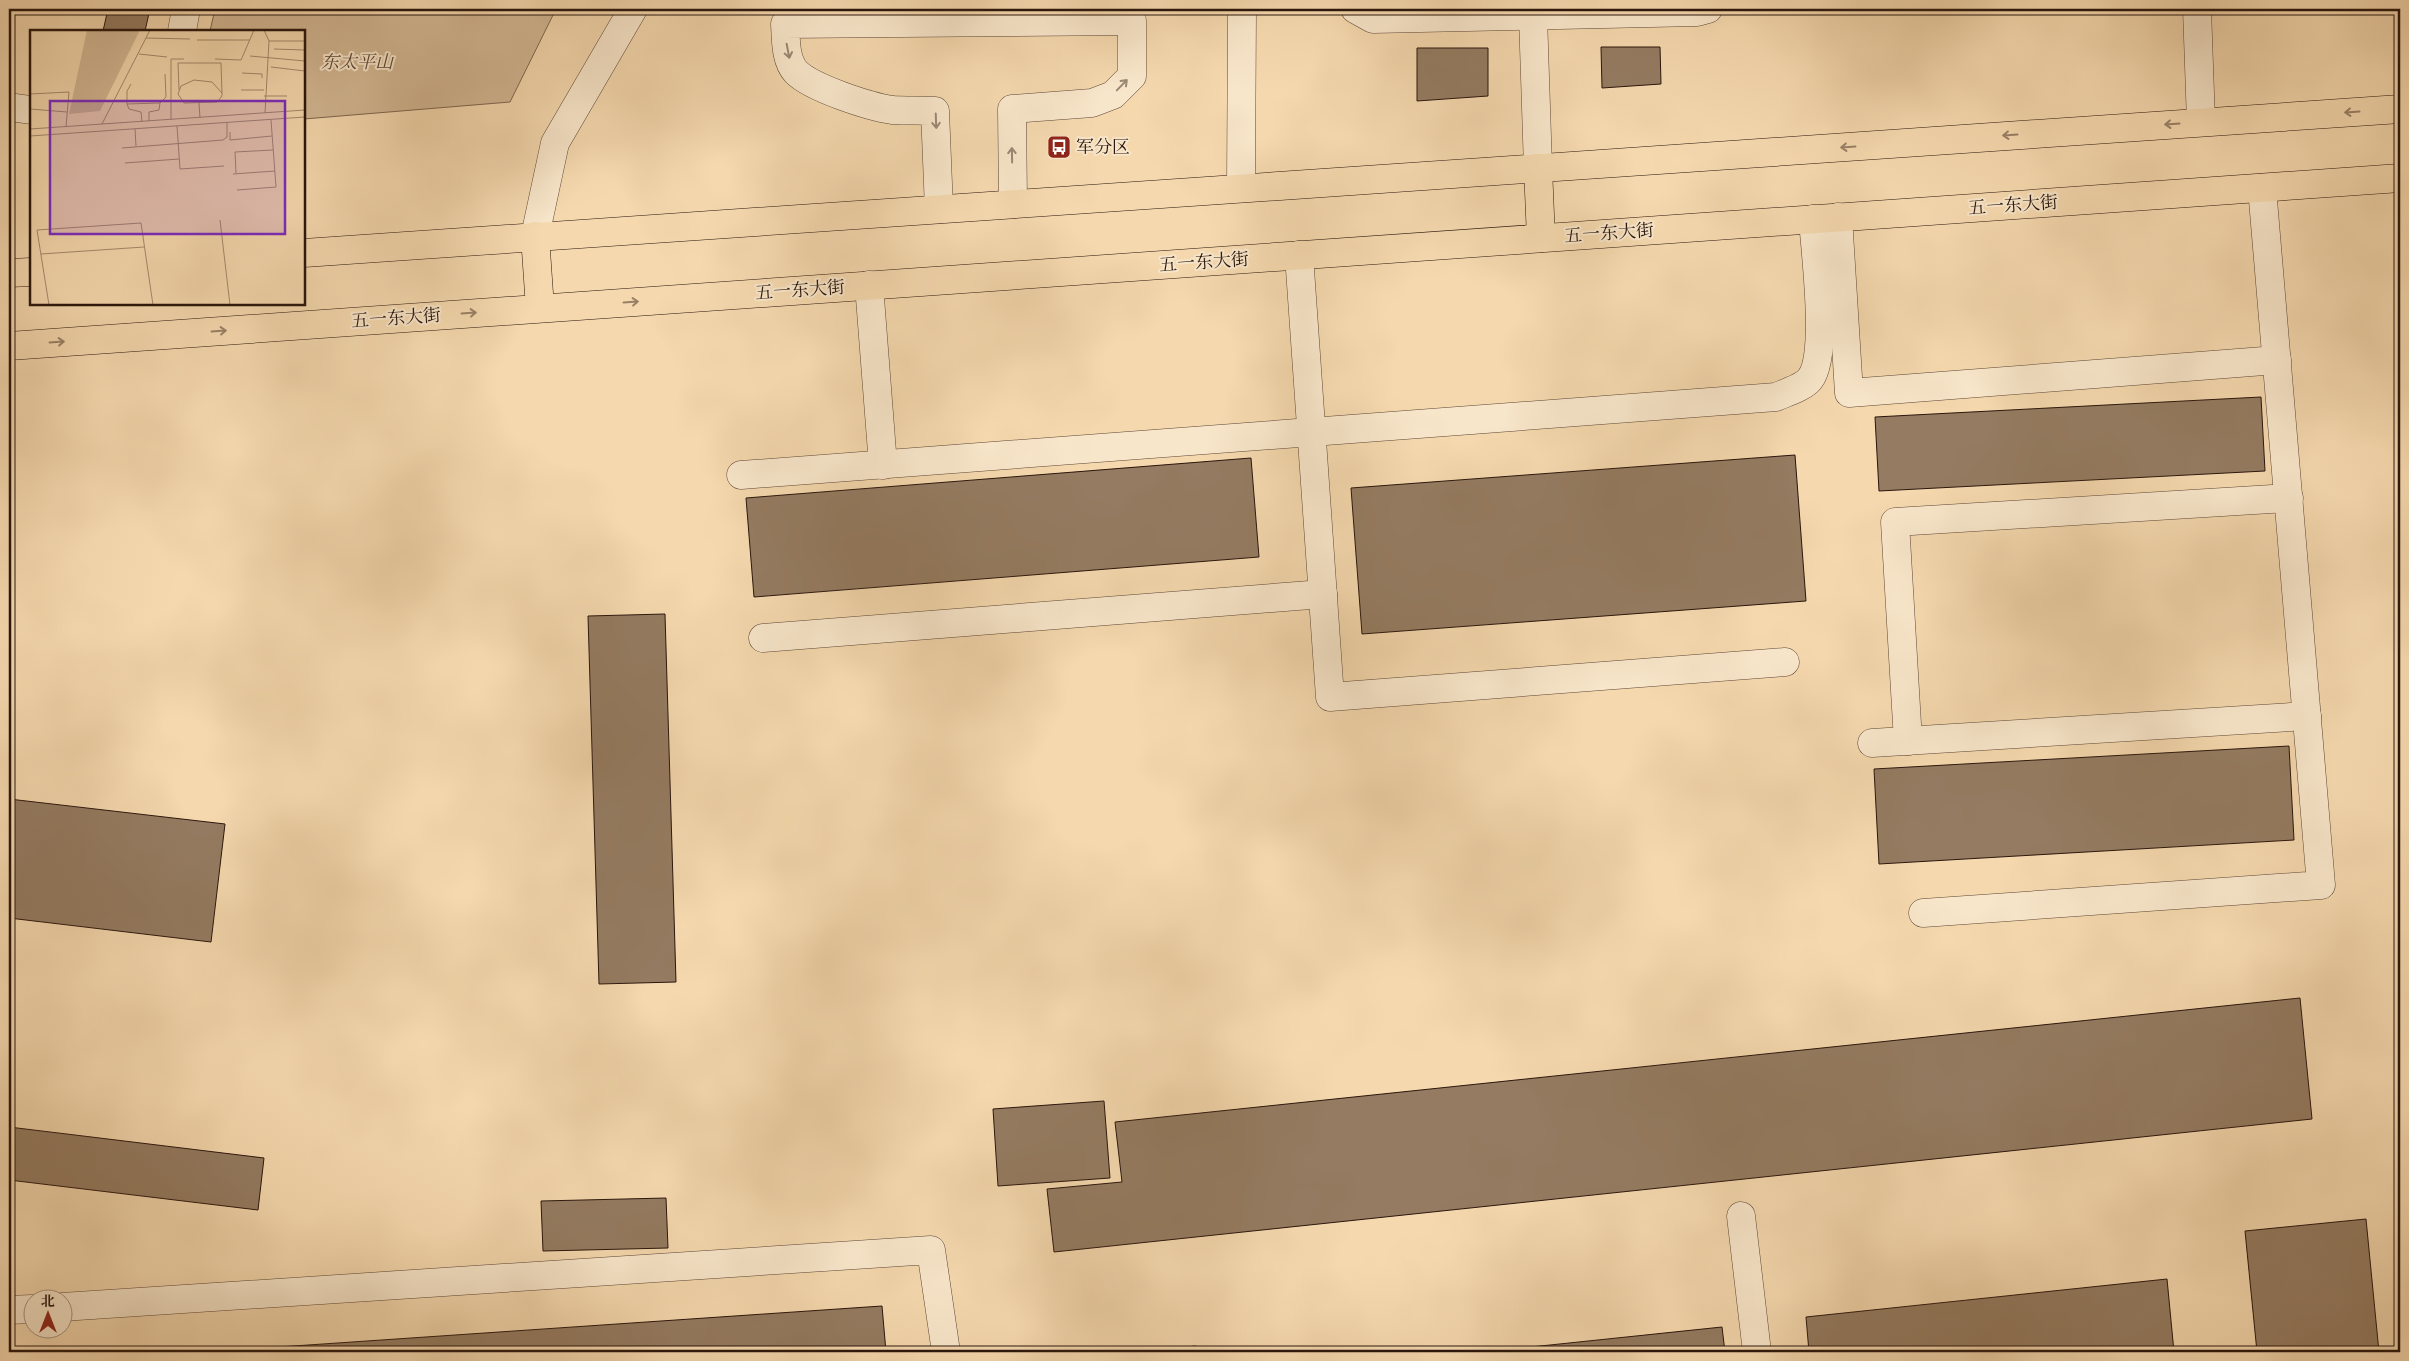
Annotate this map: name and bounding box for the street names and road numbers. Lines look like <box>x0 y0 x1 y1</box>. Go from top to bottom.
street label: 五一东大街 <box>1967 192 2059 218</box>
street label: 五一东大街 <box>1563 220 1655 246</box>
street label: 五一东大街 <box>1158 249 1250 275</box>
street label: 五一东大街 <box>754 277 846 303</box>
street label: 五一东大街 <box>350 305 442 331</box>

